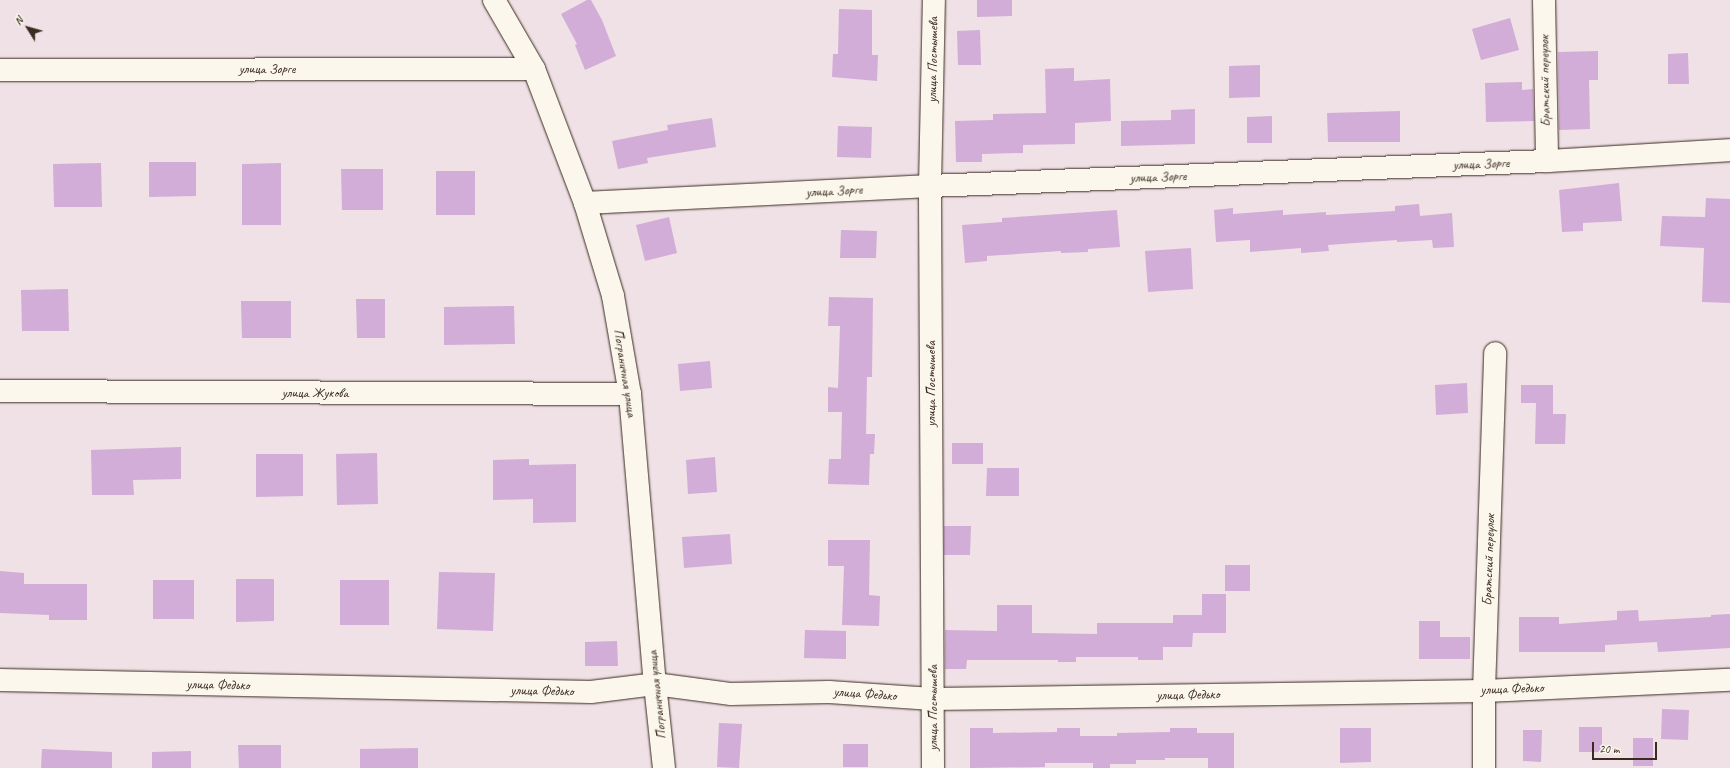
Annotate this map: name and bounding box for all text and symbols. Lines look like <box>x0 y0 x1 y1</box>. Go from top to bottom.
north arrow <box>8 8 48 48</box>
text: N <box>11 14 26 28</box>
street label: улица Постышева <box>924 16 942 104</box>
street label: Братский переулок <box>1536 35 1554 127</box>
street label: улица Зорге <box>239 61 295 77</box>
street label: улица Зорге <box>1452 155 1510 173</box>
street label: улица Зорге <box>1129 168 1187 186</box>
street label: улица Зорге <box>805 181 863 201</box>
street label: Пограничная улица <box>610 327 640 419</box>
street label: улица Постышева <box>923 340 939 428</box>
street label: улица Жукова <box>282 385 348 401</box>
street label: Братский переулок <box>1479 514 1499 606</box>
street label: Пограничная улица <box>644 649 670 741</box>
street label: улица Постышева <box>925 664 941 752</box>
street label: улица Федько <box>187 676 249 694</box>
street label: улица Федько <box>1480 680 1544 698</box>
street label: улица Федько <box>511 682 573 700</box>
street label: улица Федько <box>833 683 897 705</box>
street label: улица Федько <box>1157 686 1219 704</box>
scale bar <box>1594 734 1659 760</box>
text: 20 m <box>1599 741 1619 757</box>

